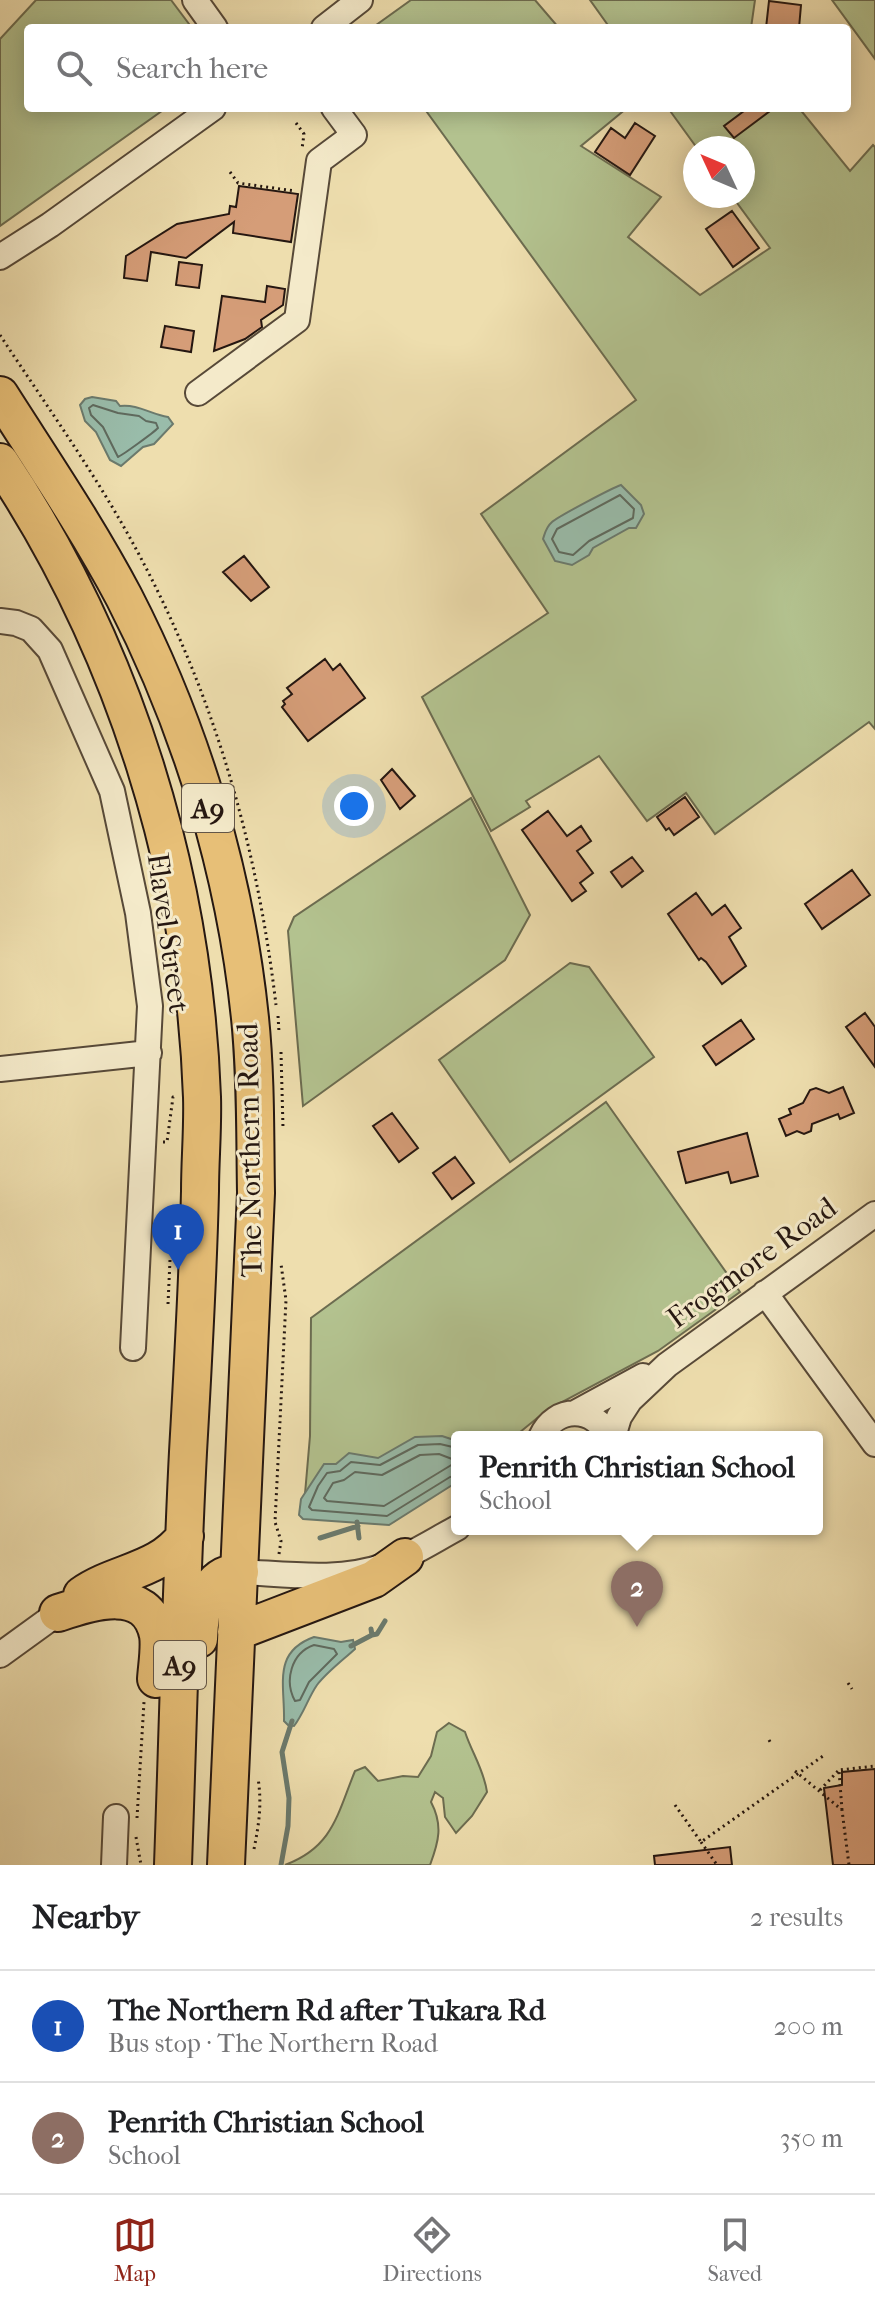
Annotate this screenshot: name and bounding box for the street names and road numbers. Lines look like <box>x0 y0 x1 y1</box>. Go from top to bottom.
road number: A9 <box>182 784 234 832</box>
street label: Flavel Street <box>139 851 197 1015</box>
street label: The Northern Road <box>230 1022 270 1278</box>
street label: Frogmore Road <box>661 1190 844 1336</box>
road number: A9 <box>154 1641 206 1689</box>

